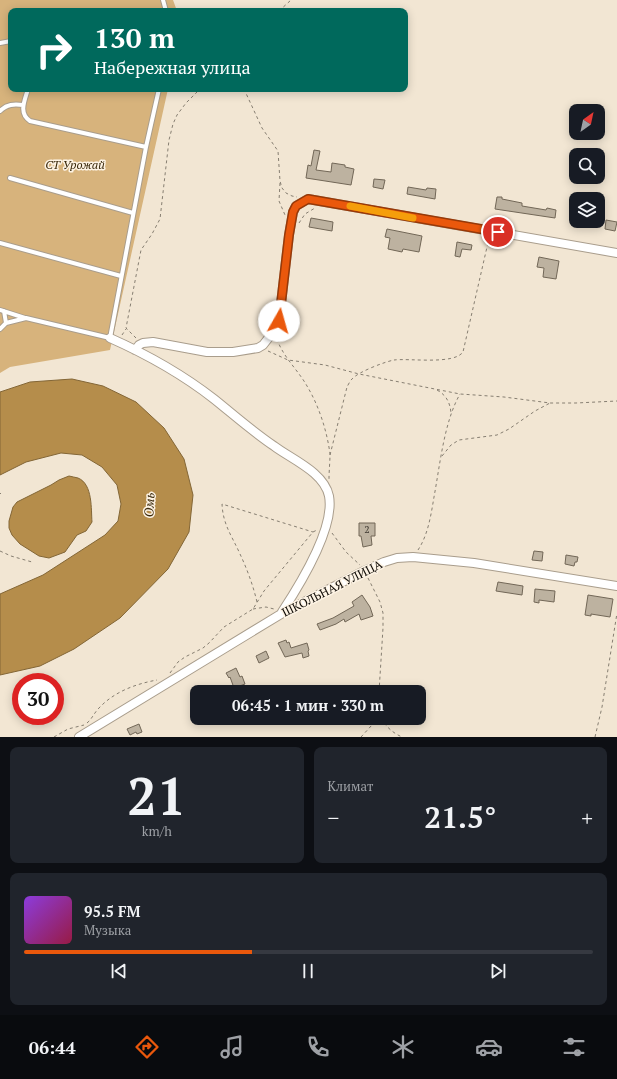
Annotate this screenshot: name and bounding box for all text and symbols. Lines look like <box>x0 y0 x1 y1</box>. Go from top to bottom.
text: 130 m <box>94 19 175 56</box>
icon: right <box>28 24 80 76</box>
text: Набережная улица <box>94 55 251 79</box>
north arrow <box>569 104 605 140</box>
map controls <box>569 104 605 228</box>
button: search <box>569 148 605 184</box>
park label: СТ Урожай <box>45 157 105 172</box>
button: layers <box>569 192 605 228</box>
pin <box>481 215 515 249</box>
icon: arrive <box>487 221 509 243</box>
position arrow <box>258 300 300 342</box>
water label: Омь <box>139 492 159 518</box>
house number: 2 <box>364 523 370 536</box>
street label: ШКОЛЬНАЯ УЛИЦА <box>279 556 385 620</box>
speed limit sign: 30 <box>12 673 64 725</box>
text: 06:45 · 1 мин · 330 m <box>232 695 384 715</box>
text: 21 <box>127 761 186 830</box>
text: Климат <box>328 777 373 795</box>
text: 21.5° <box>424 797 496 837</box>
text: − <box>328 803 339 832</box>
text: + <box>581 803 593 832</box>
text: km/h <box>142 822 172 840</box>
text: 95.5 FM <box>84 901 141 921</box>
text: Музыка <box>84 921 131 939</box>
icon: previous <box>108 960 130 982</box>
icon: pause <box>297 960 319 982</box>
icon: next <box>487 960 509 982</box>
icon: directions <box>133 1033 161 1061</box>
icon: music <box>218 1033 246 1061</box>
icon: phone <box>304 1033 332 1061</box>
icon: climate <box>389 1033 417 1061</box>
icon: car <box>475 1033 503 1061</box>
icon: filters <box>560 1033 588 1061</box>
text: 06:44 <box>29 1035 76 1059</box>

